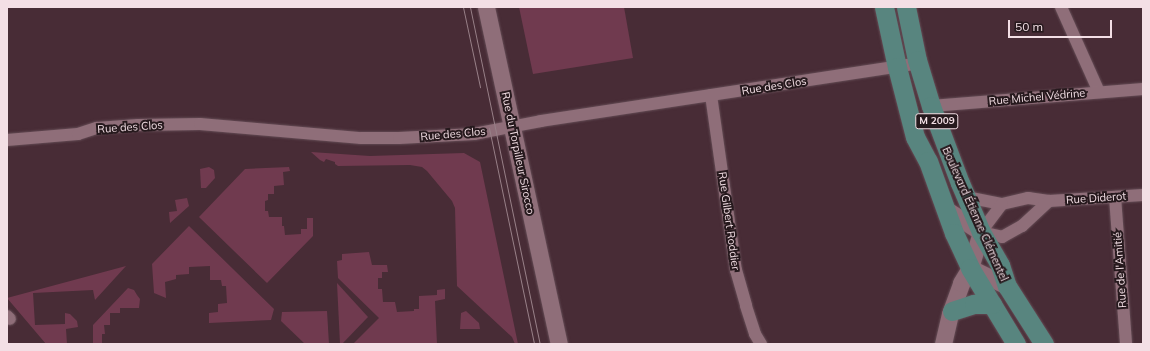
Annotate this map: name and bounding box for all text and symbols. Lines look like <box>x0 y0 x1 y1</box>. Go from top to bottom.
scale bar <box>1010 12 1114 38</box>
text: 50 m <box>1015 19 1043 34</box>
street label: Rue des Clos <box>741 74 807 98</box>
street label: Rue Michel Védrine <box>988 86 1086 108</box>
street label: Rue du Torpilleur Sirocco <box>499 91 537 215</box>
road number: M 2009 <box>915 113 959 129</box>
street label: Rue des Clos <box>97 118 163 136</box>
street label: Rue des Clos <box>420 125 486 143</box>
street label: Boulevard Étienne Clémentel <box>939 145 1011 283</box>
street label: Rue Gilbert Roddier <box>716 171 742 271</box>
street label: Rue Diderot <box>1065 189 1127 207</box>
street label: Rue de l'Amitié <box>1111 232 1129 308</box>

